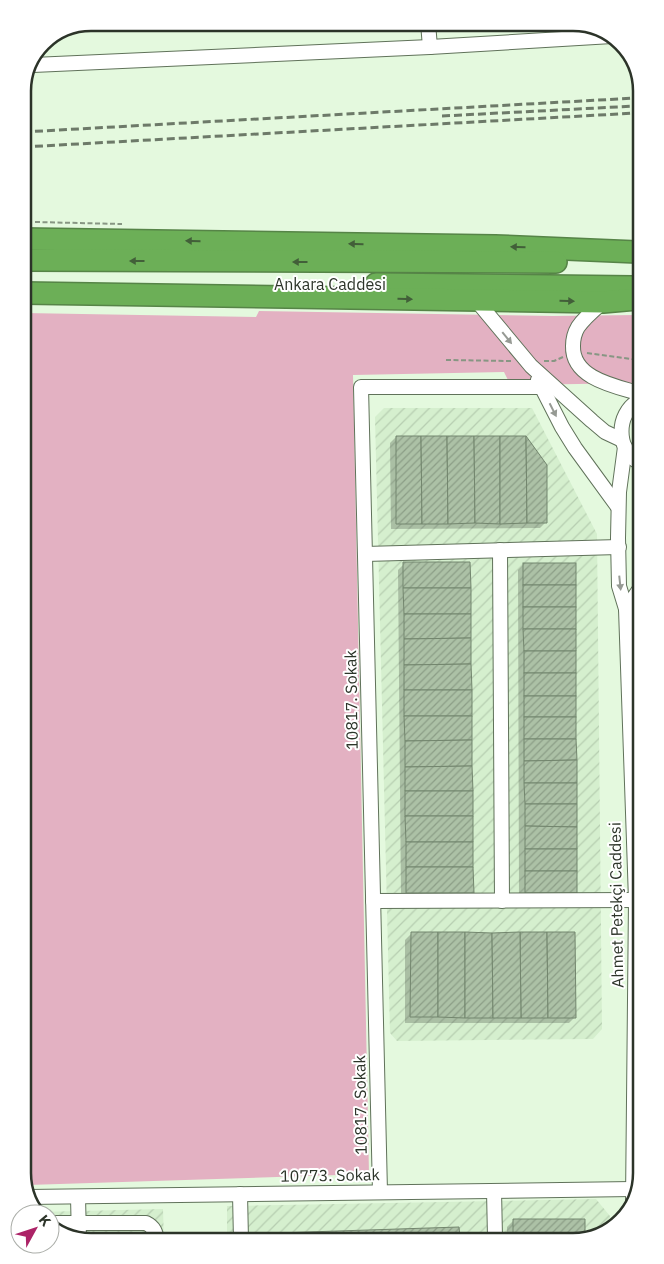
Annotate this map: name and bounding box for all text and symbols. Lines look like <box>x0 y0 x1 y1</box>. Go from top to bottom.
one-way arrow <box>185 237 201 245</box>
one-way arrow <box>348 240 364 248</box>
one-way arrow <box>510 243 526 251</box>
one-way arrow <box>129 257 145 265</box>
one-way arrow <box>291 258 307 266</box>
street label: Ankara Caddesi <box>274 274 386 294</box>
one-way arrow <box>397 295 413 303</box>
one-way arrow <box>560 297 576 305</box>
one-way arrow <box>502 331 513 344</box>
one-way arrow <box>549 403 557 417</box>
one-way arrow <box>616 575 624 591</box>
street label: 10817. Sokak <box>340 649 362 750</box>
street label: Ahmet Petekçi Caddesi <box>605 822 627 988</box>
street label: 10817. Sokak <box>349 1054 371 1155</box>
street label: 10773. Sokak <box>280 1164 381 1186</box>
north arrow <box>10 1204 60 1254</box>
text: K <box>35 1211 55 1230</box>

